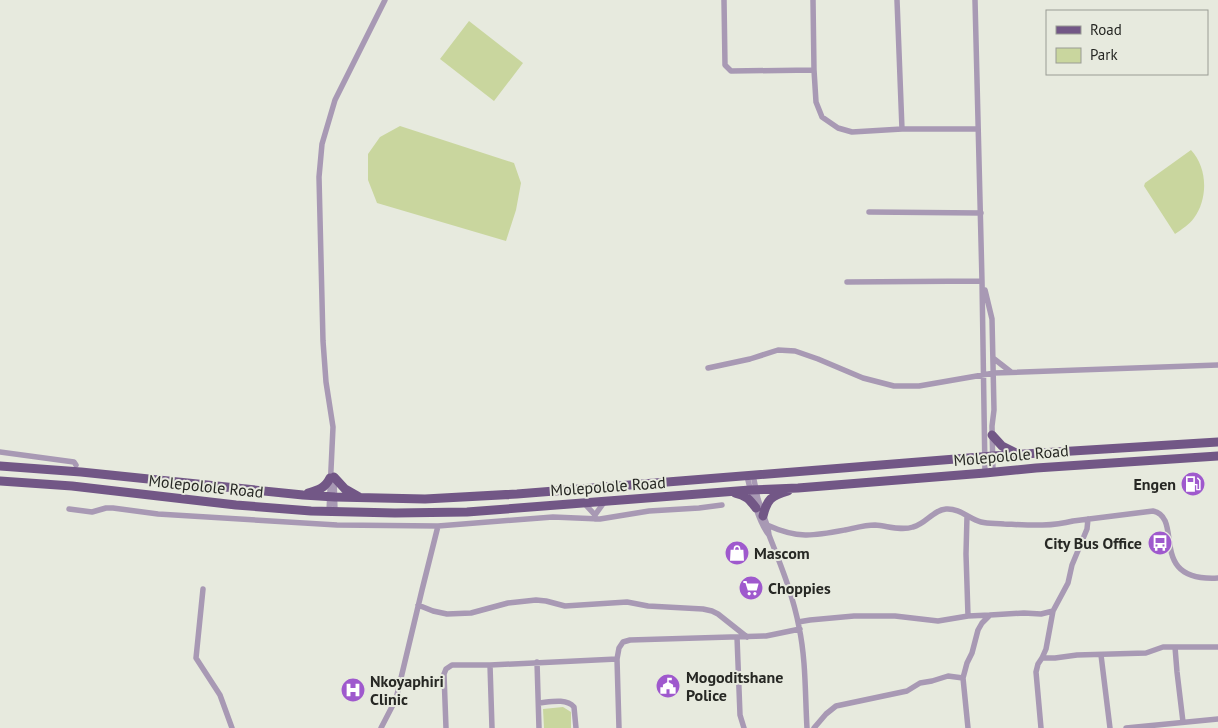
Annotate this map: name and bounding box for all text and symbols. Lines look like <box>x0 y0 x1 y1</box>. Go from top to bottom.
legend <box>1046 10 1208 75</box>
text: Road <box>1090 20 1122 39</box>
text: Park <box>1090 45 1118 64</box>
street label: Molepolole Road <box>953 440 1069 470</box>
street label: Molepolole Road <box>148 470 264 502</box>
fuel station icon: Engen <box>1180 471 1206 497</box>
street label: Molepolole Road <box>550 472 666 500</box>
place label: Engen <box>1134 474 1176 494</box>
bus stop icon: City Bus Office <box>1147 530 1173 556</box>
place label: City Bus Office <box>1044 533 1142 553</box>
shop icon: Mascom <box>724 540 750 566</box>
place label: Mascom <box>754 543 810 563</box>
supermarket icon: Choppies <box>738 575 764 601</box>
place label: Choppies <box>768 578 831 598</box>
place label: Mogoditshane Police <box>686 667 783 705</box>
place label: Nkoyaphiri Clinic <box>370 671 444 709</box>
public building icon: Mogoditshane Police <box>655 673 681 699</box>
hospital icon: Nkoyaphiri Clinic <box>340 677 366 703</box>

